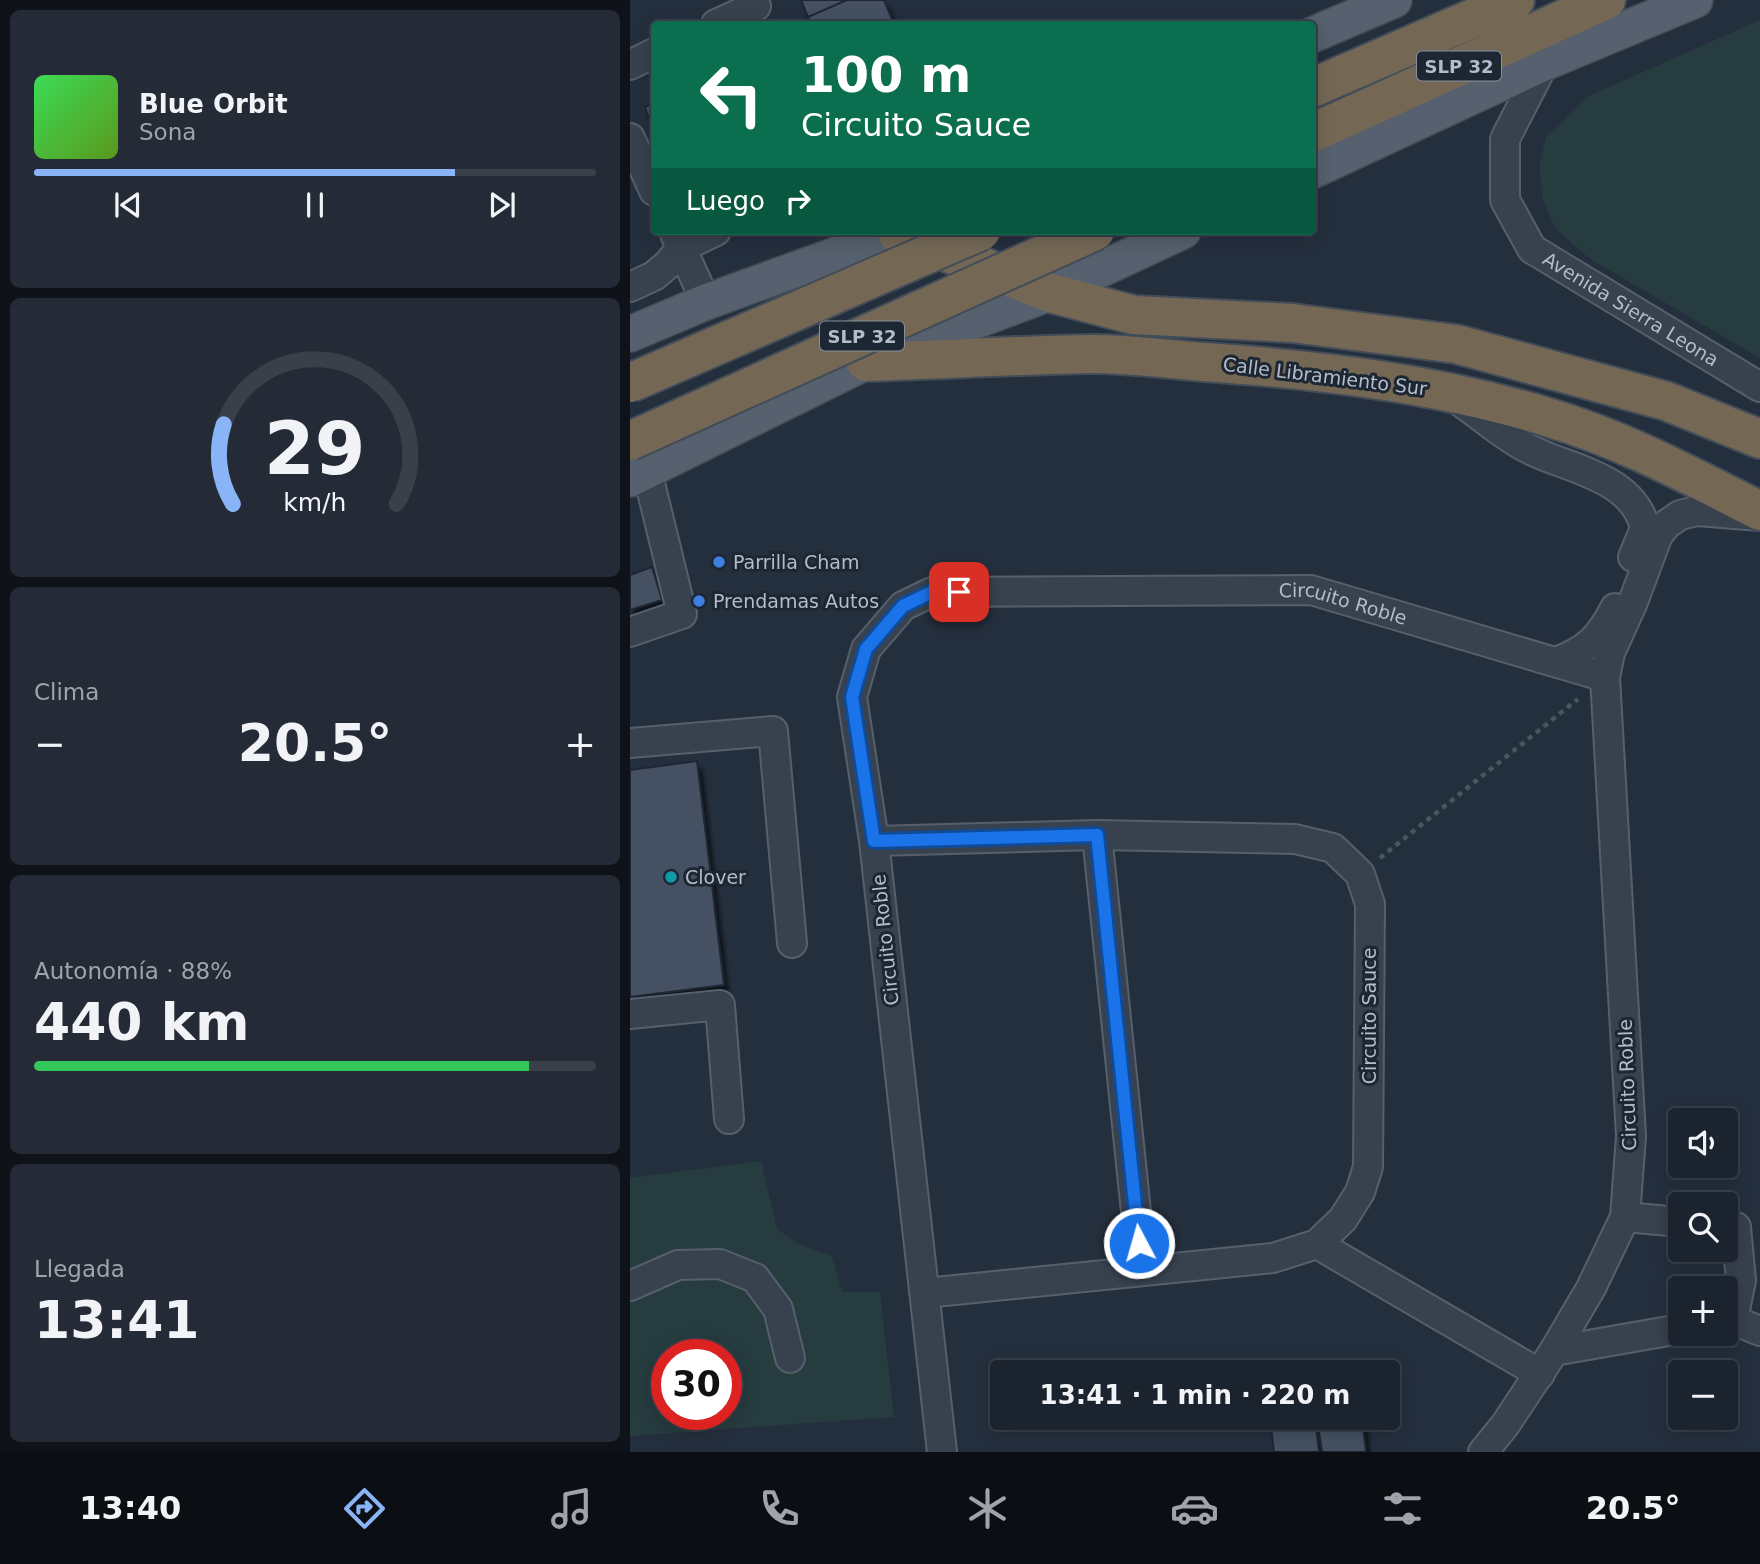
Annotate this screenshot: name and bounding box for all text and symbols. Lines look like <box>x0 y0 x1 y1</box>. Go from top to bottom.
text: 100 m <box>801 47 971 104</box>
icon: left <box>686 49 777 140</box>
road number: SLP 32 <box>1417 52 1501 80</box>
text: Blue Orbit <box>139 89 288 119</box>
text: Circuito Sauce <box>801 106 1031 144</box>
text: Sona <box>139 119 196 145</box>
icon: right <box>779 182 817 220</box>
icon: previous <box>109 186 147 224</box>
icon: pause <box>296 186 334 224</box>
icon: next <box>483 186 521 224</box>
text: Luego <box>686 186 765 216</box>
street label: Avenida Sierra Leona <box>1539 247 1723 370</box>
road number: SLP 32 <box>820 322 904 350</box>
street label: Calle Libramiento Sur <box>1222 353 1428 399</box>
text: 29 <box>264 406 366 491</box>
text: km/h <box>283 487 347 516</box>
place label: Parrilla Cham <box>733 551 860 573</box>
marker: Parrilla Cham <box>711 554 727 570</box>
pin <box>929 562 989 622</box>
icon: arrive <box>940 573 978 611</box>
street label: Circuito Roble <box>1279 579 1410 629</box>
place label: Prendamas Autos <box>713 590 879 612</box>
marker: Prendamas Autos <box>691 593 707 609</box>
text: Clima <box>34 679 99 705</box>
text: 20.5° <box>238 713 392 773</box>
text: − <box>34 722 66 766</box>
text: + <box>564 722 596 766</box>
place label: Clover <box>685 866 746 888</box>
marker: Clover <box>663 869 679 885</box>
street label: Circuito Roble <box>867 873 903 1007</box>
street label: Circuito Sauce <box>1358 948 1380 1084</box>
text: Autonomía · 88% <box>34 958 232 984</box>
text: 440 km <box>34 992 249 1052</box>
street label: Circuito Roble <box>1614 1019 1640 1151</box>
map controls <box>1668 1108 1738 1430</box>
button: sound <box>1668 1108 1738 1178</box>
button: search <box>1668 1192 1738 1262</box>
position arrow <box>1102 1206 1176 1280</box>
text: Llegada <box>34 1256 125 1282</box>
button: + <box>1668 1276 1738 1346</box>
text: 13:41 <box>34 1290 200 1350</box>
speed limit sign: 30 <box>651 1339 742 1430</box>
button: − <box>1668 1360 1738 1430</box>
text: 13:41 · 1 min · 220 m <box>1040 1380 1350 1410</box>
icon: directions <box>340 1484 389 1533</box>
icon: music <box>547 1484 596 1533</box>
icon: phone <box>755 1484 804 1533</box>
icon: climate <box>963 1484 1012 1533</box>
icon: car <box>1170 1484 1219 1533</box>
icon: filters <box>1378 1484 1427 1533</box>
text: 13:40 <box>79 1489 181 1527</box>
text: 20.5° <box>1586 1489 1681 1527</box>

